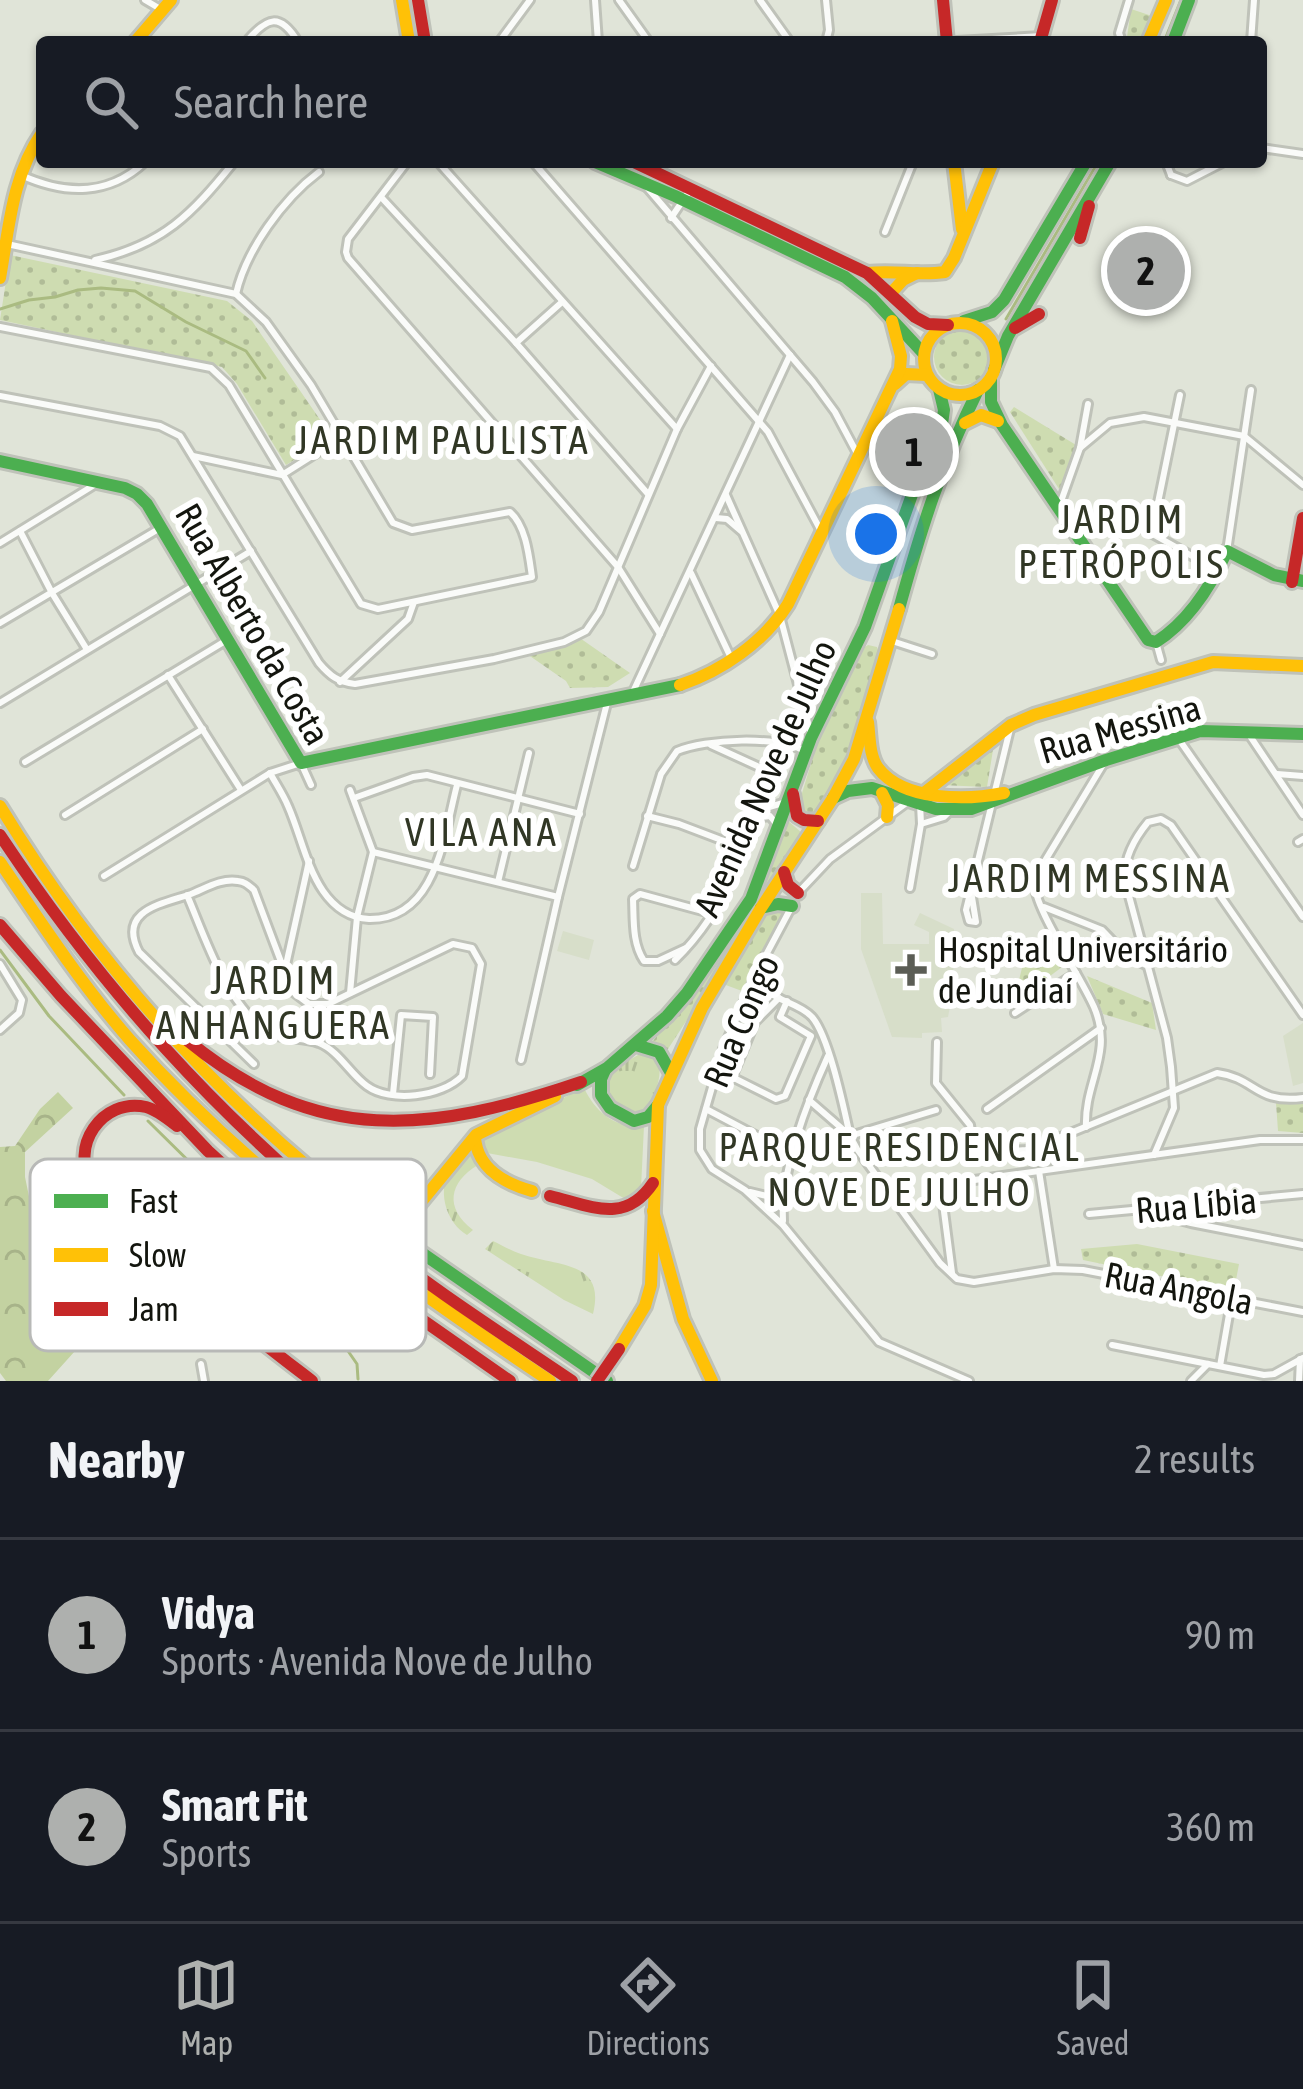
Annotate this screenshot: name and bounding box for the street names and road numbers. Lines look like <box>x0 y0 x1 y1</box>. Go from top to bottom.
street label: Rua Alberto da Costa <box>167 496 339 752</box>
street label: Avenida Nove de Julho <box>685 633 845 923</box>
street label: Rua Messina <box>1035 686 1205 772</box>
street label: Rua Congo <box>694 949 788 1093</box>
street label: Rua Líbia <box>1134 1179 1258 1231</box>
street label: Rua Angola <box>1101 1253 1257 1323</box>

